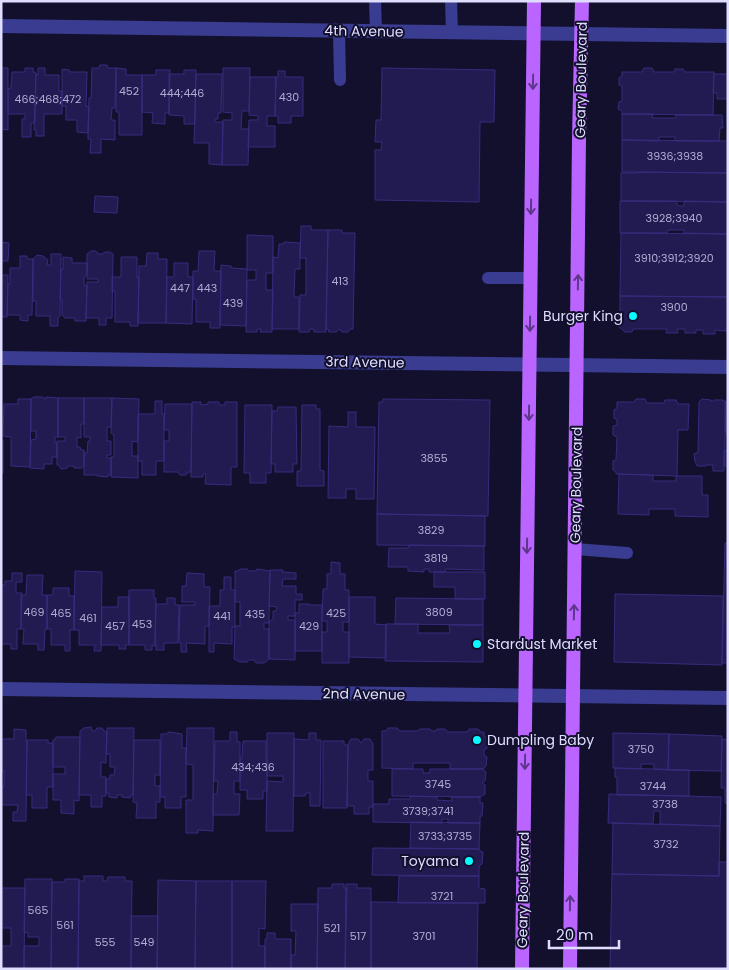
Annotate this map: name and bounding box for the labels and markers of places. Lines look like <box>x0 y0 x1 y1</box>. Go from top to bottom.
place label: Burger King <box>543 306 623 326</box>
marker: Burger King <box>627 310 639 322</box>
place label: Stardust Market <box>487 634 597 654</box>
marker: Stardust Market <box>471 638 483 650</box>
place label: Dumpling Baby <box>487 730 594 750</box>
marker: Dumpling Baby <box>471 734 483 746</box>
place label: Toyama <box>401 851 459 871</box>
marker: Toyama <box>463 855 475 867</box>

